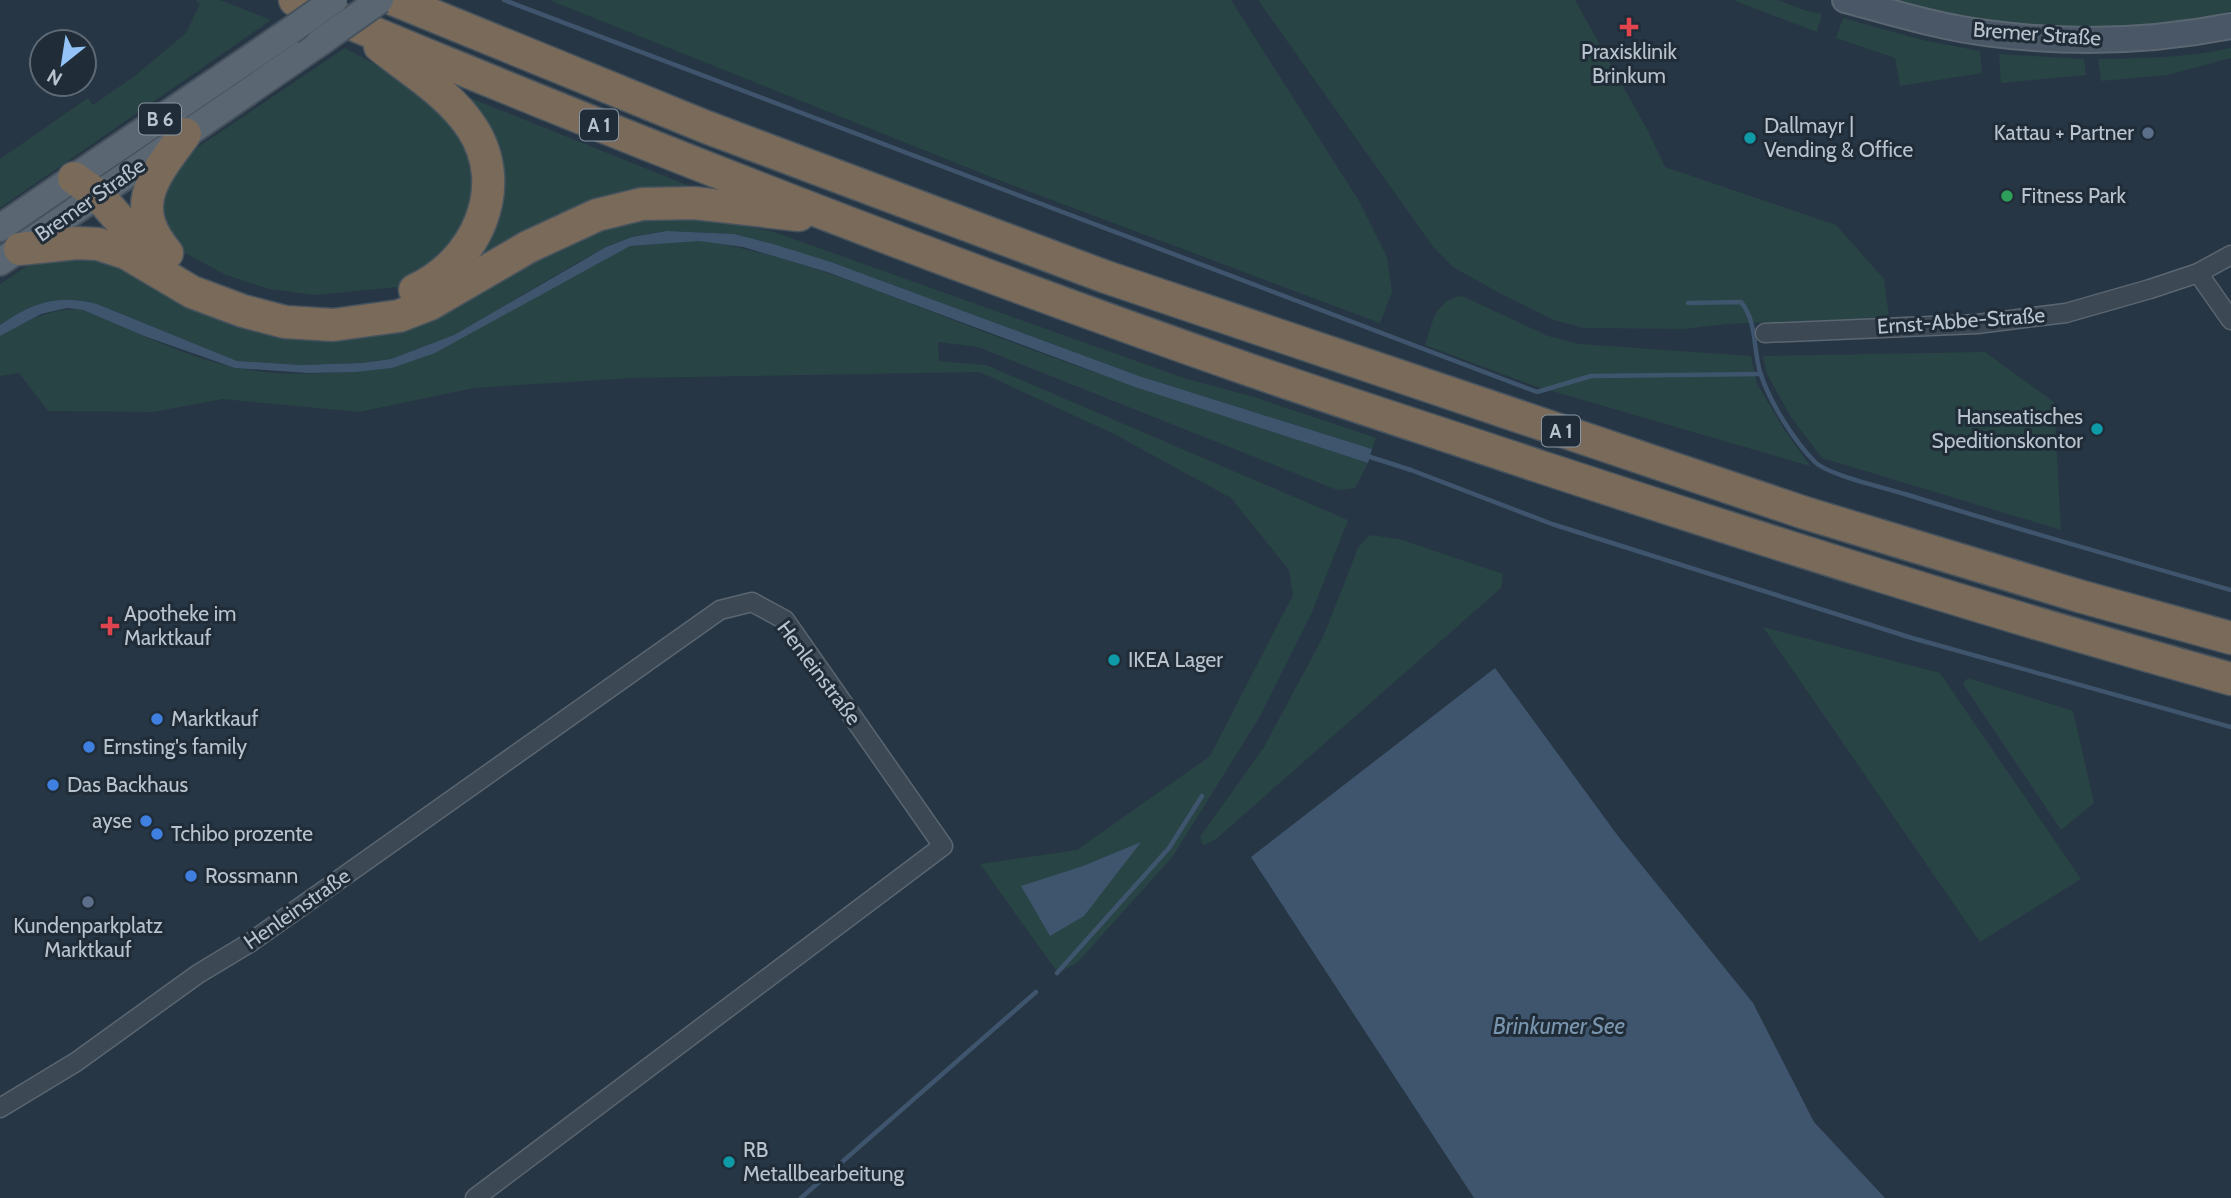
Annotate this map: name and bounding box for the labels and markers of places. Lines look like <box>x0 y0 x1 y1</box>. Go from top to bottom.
marker: Praxisklinik Brinkum <box>1619 17 1639 37</box>
place label: Praxisklinik Brinkum <box>1581 39 1678 88</box>
place label: Dallmayr | Vending & Office <box>1764 113 1913 162</box>
place label: Kattau + Partner <box>1994 120 2134 145</box>
marker: Kattau + Partner <box>2140 125 2156 141</box>
marker: Dallmayr | Vending & Office <box>1742 130 1758 146</box>
place label: Fitness Park <box>2021 183 2126 208</box>
marker: Fitness Park <box>1999 188 2015 204</box>
place label: Hanseatisches Speditionskontor <box>1932 404 2083 453</box>
marker: Hanseatisches Speditionskontor <box>2089 421 2105 437</box>
place label: Apotheke im Marktkauf <box>124 601 237 650</box>
marker: Apotheke im Marktkauf <box>102 618 118 634</box>
place label: IKEA Lager <box>1128 647 1223 672</box>
marker: IKEA Lager <box>1106 652 1122 668</box>
place label: Marktkauf <box>171 706 259 731</box>
marker: Marktkauf <box>149 711 165 727</box>
place label: Ernsting's family <box>103 734 248 759</box>
marker: Ernsting's family <box>81 739 97 755</box>
place label: Das Backhaus <box>67 772 189 797</box>
marker: Das Backhaus <box>45 777 61 793</box>
place label: ayse <box>92 808 132 833</box>
marker: ayse <box>138 813 154 829</box>
place label: Tchibo prozente <box>171 821 313 846</box>
marker: Tchibo prozente <box>149 826 165 842</box>
place label: Rossmann <box>205 863 298 888</box>
marker: Rossmann <box>183 868 199 884</box>
marker: Kundenparkplatz Marktkauf <box>80 894 96 910</box>
place label: Kundenparkplatz Marktkauf <box>13 913 163 962</box>
place label: RB Metallbearbeitung <box>743 1137 904 1186</box>
marker: RB Metallbearbeitung <box>721 1154 737 1170</box>

